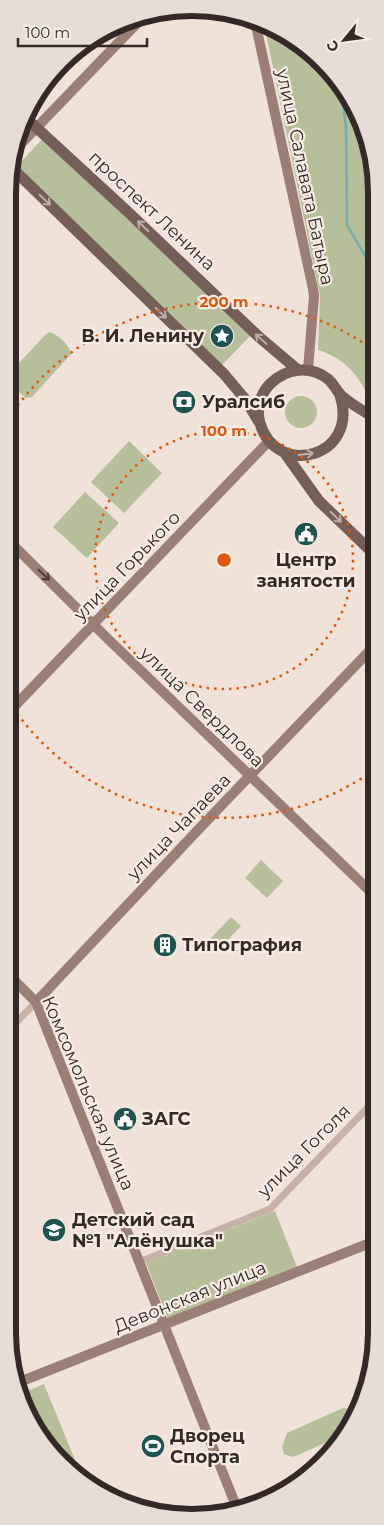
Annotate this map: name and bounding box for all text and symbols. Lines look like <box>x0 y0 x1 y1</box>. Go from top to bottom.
scale bar <box>18 15 146 47</box>
north arrow <box>319 15 369 65</box>
text: 100 m <box>25 23 70 42</box>
text: С <box>322 37 343 55</box>
street label: улица Салавата Батыра <box>271 66 339 287</box>
street label: проспект Ленина <box>84 147 220 275</box>
one-way arrow <box>39 193 51 206</box>
one-way arrow <box>137 220 150 232</box>
text: 200 m <box>199 292 249 311</box>
one-way arrow <box>155 307 168 319</box>
place icon: В. И. Ленину <box>209 323 235 349</box>
place label: В. И. Ленину <box>81 325 205 347</box>
one-way arrow <box>254 333 267 344</box>
bank icon: Уралсиб <box>171 389 197 415</box>
place label: Уралсиб <box>202 391 285 413</box>
text: 100 m <box>201 421 247 440</box>
one-way arrow <box>298 449 314 459</box>
street label: улица Горького <box>68 507 185 626</box>
one-way arrow <box>330 511 342 523</box>
public building icon: Центр занятости <box>293 521 319 547</box>
place label: Центр занятости <box>257 549 355 592</box>
centre of rings <box>215 551 233 569</box>
one-way arrow <box>37 568 49 580</box>
street label: улица Свердлова <box>135 641 269 772</box>
street label: улица Чапаева <box>122 769 235 886</box>
building icon: Типография <box>152 932 178 958</box>
place label: Типография <box>182 934 302 956</box>
street label: Комсомольская улица <box>37 992 139 1194</box>
street label: улица Гоголя <box>252 1100 355 1203</box>
public building icon: ЗАГС <box>112 1106 138 1132</box>
place label: ЗАГС <box>141 1108 191 1130</box>
place label: Детский сад №1 "Алёнушка" <box>72 1209 223 1252</box>
school or university icon: Детский сад №1 "Алёнушка" <box>41 1217 67 1243</box>
street label: Девонская улица <box>111 1256 269 1338</box>
place label: Дворец Спорта <box>170 1425 245 1468</box>
sports icon: Дворец Спорта <box>140 1433 166 1459</box>

